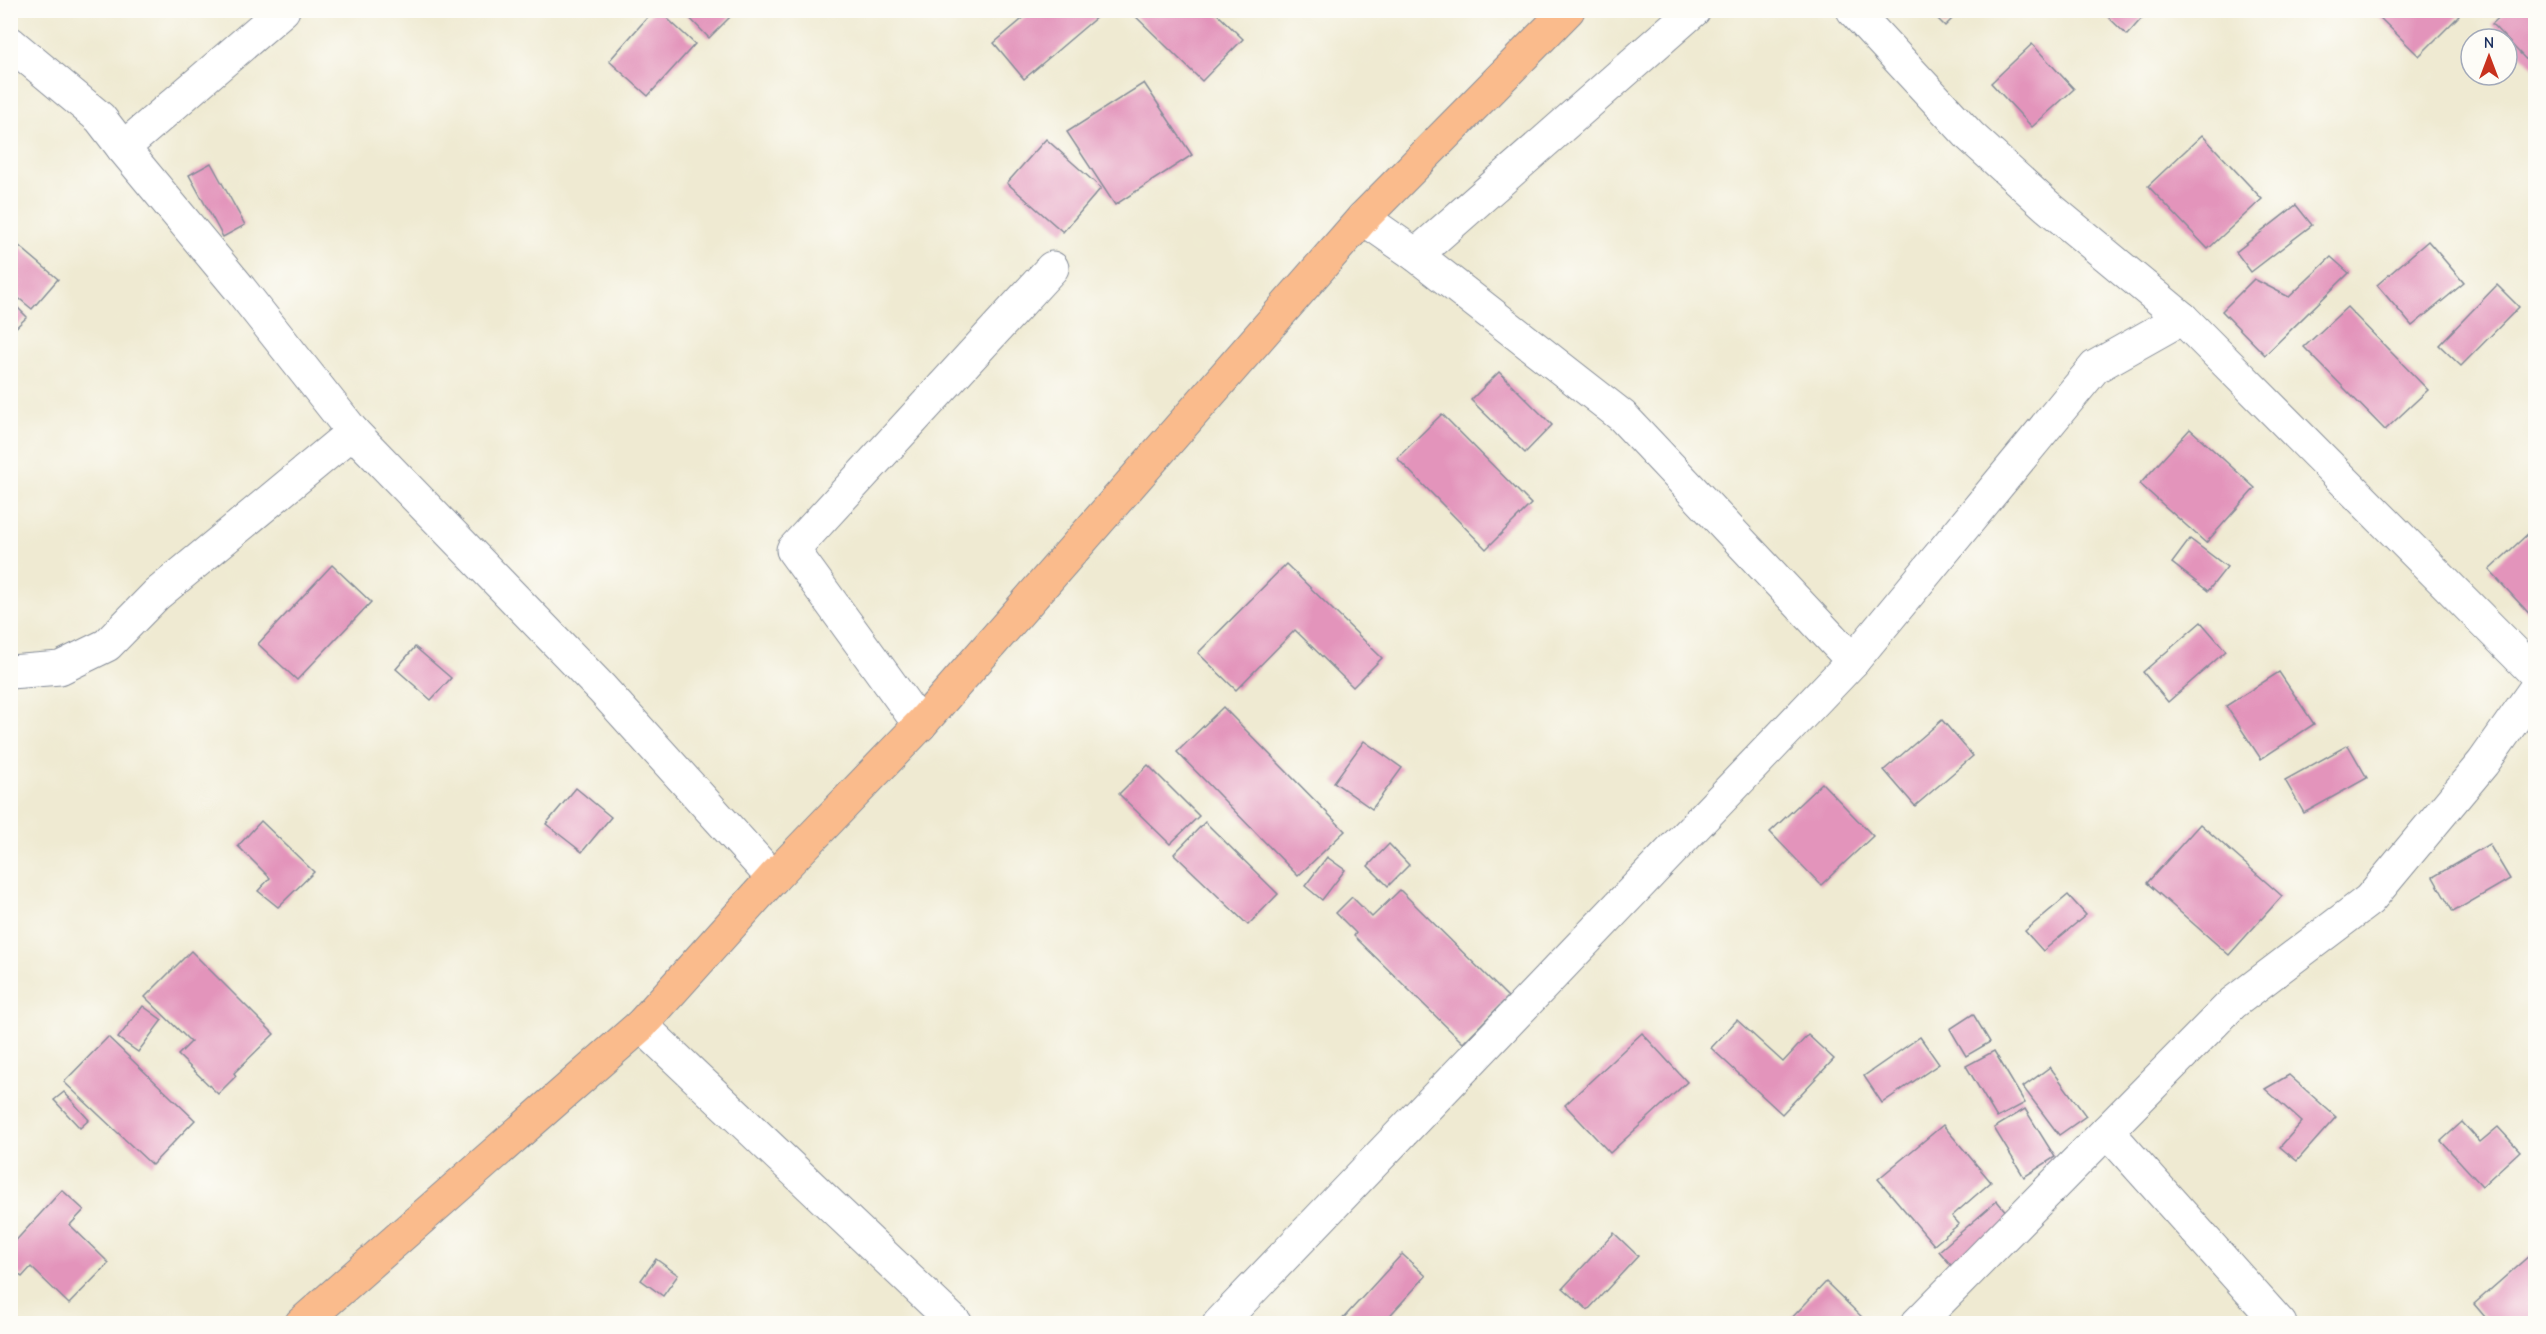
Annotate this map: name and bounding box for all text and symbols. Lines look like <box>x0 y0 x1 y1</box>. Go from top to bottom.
north arrow <box>2459 27 2519 87</box>
text: N <box>2484 34 2494 52</box>

